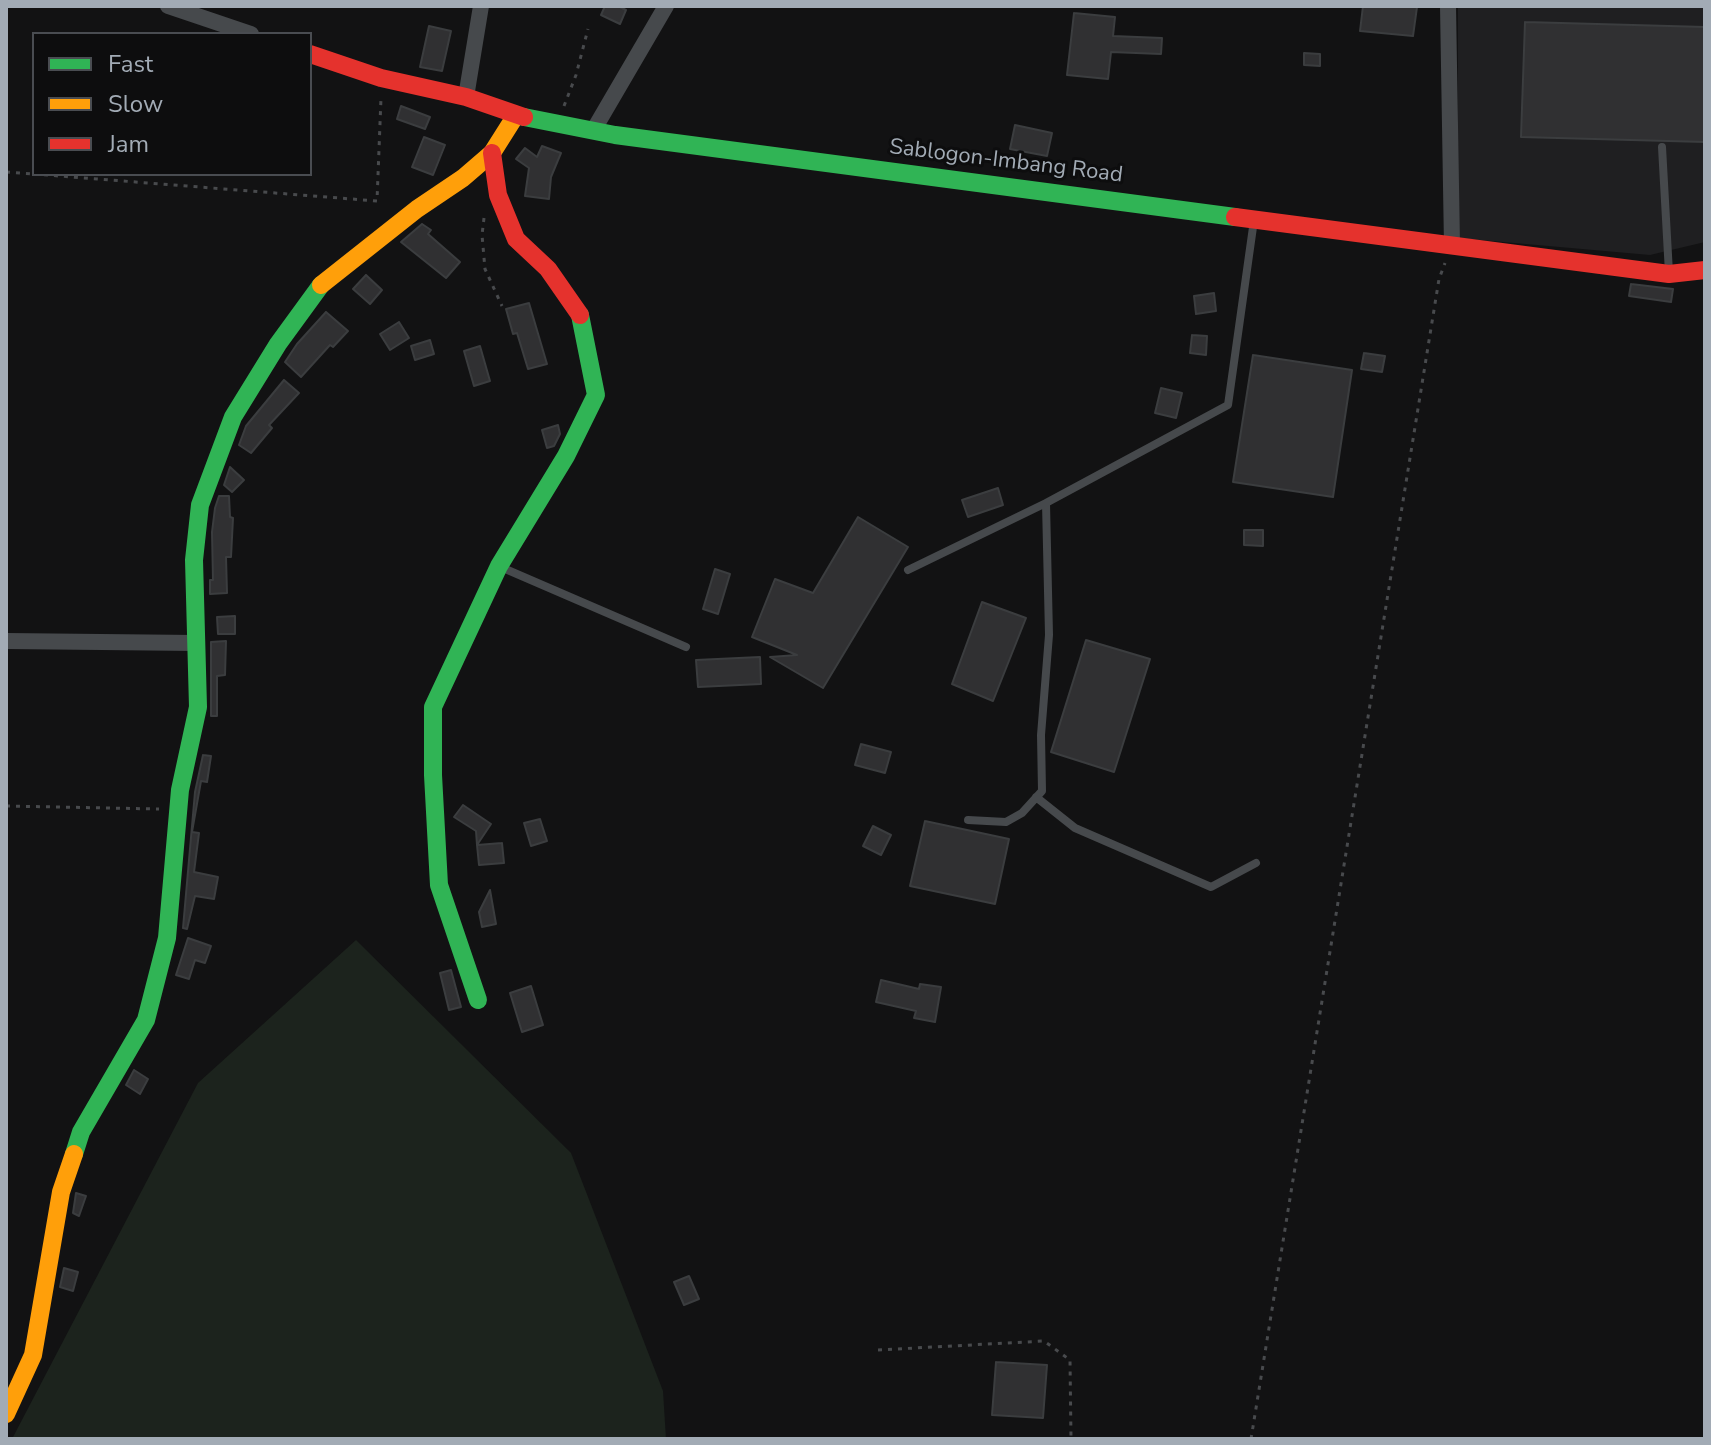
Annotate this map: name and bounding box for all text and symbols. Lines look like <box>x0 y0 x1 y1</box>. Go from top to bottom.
legend <box>32 32 312 176</box>
text: Fast <box>108 48 153 80</box>
text: Slow <box>108 88 163 120</box>
text: Jam <box>108 128 149 160</box>
street label: Sablogon-Imbang Road <box>888 135 1124 189</box>

